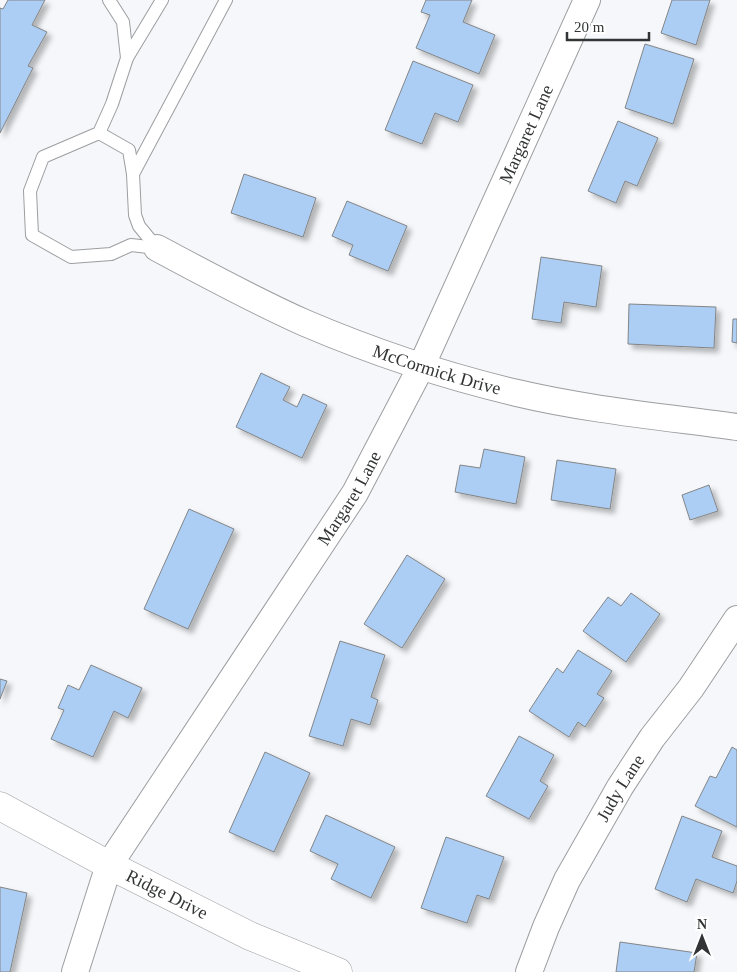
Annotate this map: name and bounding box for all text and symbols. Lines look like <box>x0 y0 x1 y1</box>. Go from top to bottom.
scale bar <box>567 10 650 42</box>
text: 20 m <box>574 19 605 35</box>
street label: Margaret Lane <box>495 82 557 187</box>
street label: McCormick Drive <box>370 341 503 399</box>
street label: Margaret Lane <box>313 448 385 549</box>
street label: Judy Lane <box>593 751 648 825</box>
street label: Ridge Drive <box>123 865 211 923</box>
north arrow <box>677 912 727 962</box>
text: N <box>697 917 707 932</box>

